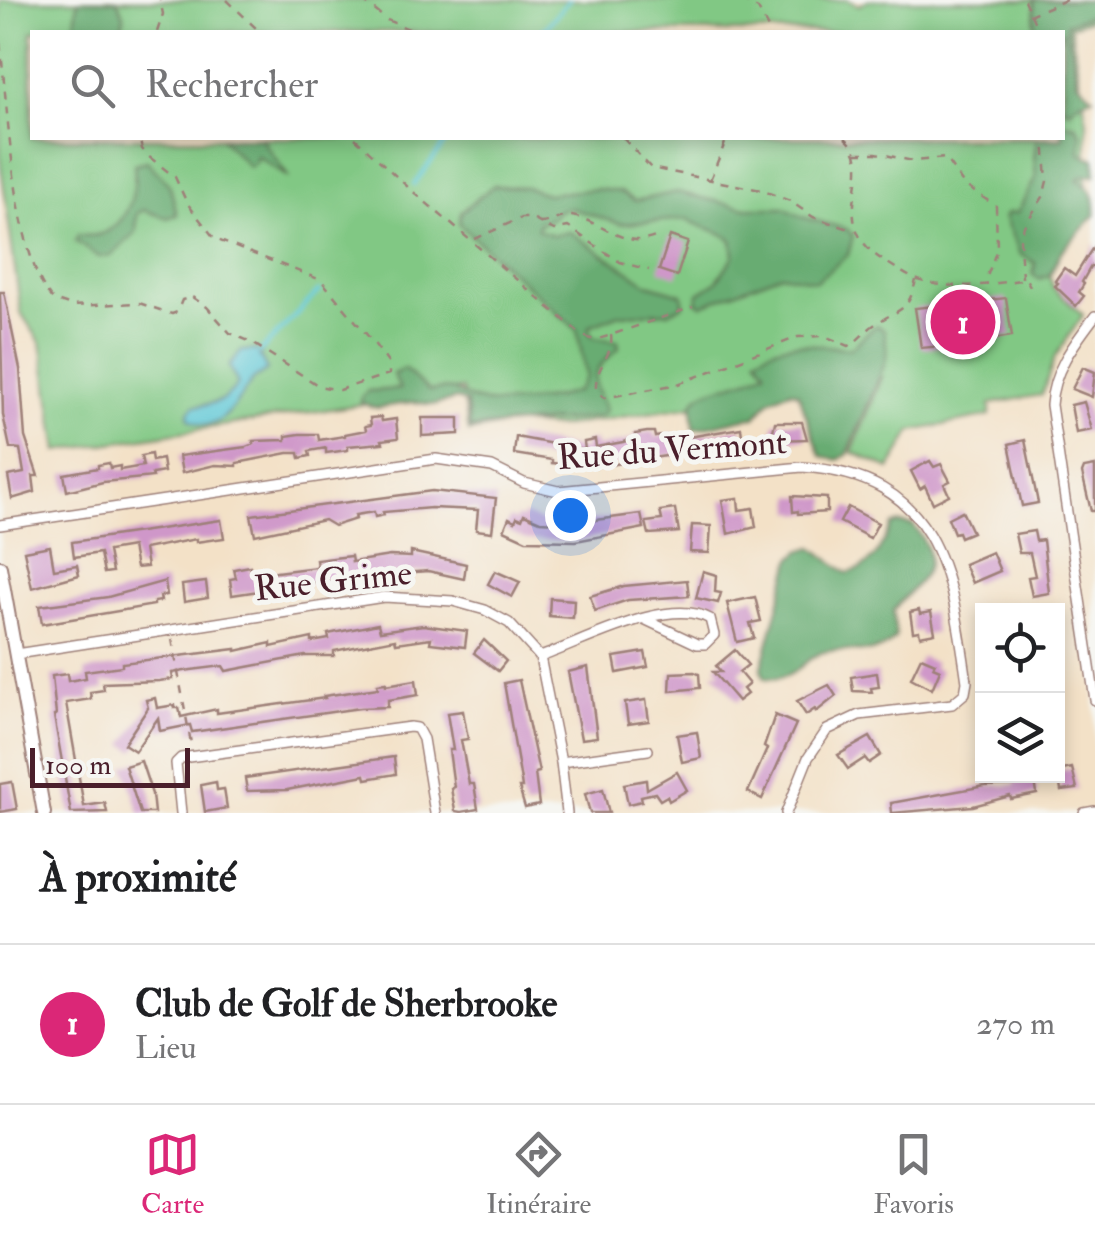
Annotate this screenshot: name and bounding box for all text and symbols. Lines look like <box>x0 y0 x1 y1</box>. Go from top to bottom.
search box <box>30 30 1065 140</box>
icon: search <box>65 58 120 113</box>
text: Rechercher <box>145 61 318 109</box>
pin: 1 <box>930 284 996 360</box>
street label: Rue du Vermont <box>556 420 788 480</box>
your location <box>545 490 596 541</box>
street label: Rue Grime <box>252 551 414 611</box>
map controls <box>975 603 1065 783</box>
button: locate <box>975 603 1065 693</box>
button: layers <box>975 693 1065 783</box>
scale bar <box>30 743 190 788</box>
text: 100 m <box>45 748 111 783</box>
text: À proximité <box>40 852 236 904</box>
text: Club de Golf de Sherbrooke <box>135 980 557 1028</box>
text: 1 <box>67 1004 78 1044</box>
text: 270 m <box>976 1004 1055 1044</box>
text: Lieu <box>135 1028 197 1068</box>
tab: Carte <box>141 1127 204 1222</box>
tab: Itinéraire <box>486 1127 591 1222</box>
tab: Favoris <box>873 1127 954 1222</box>

